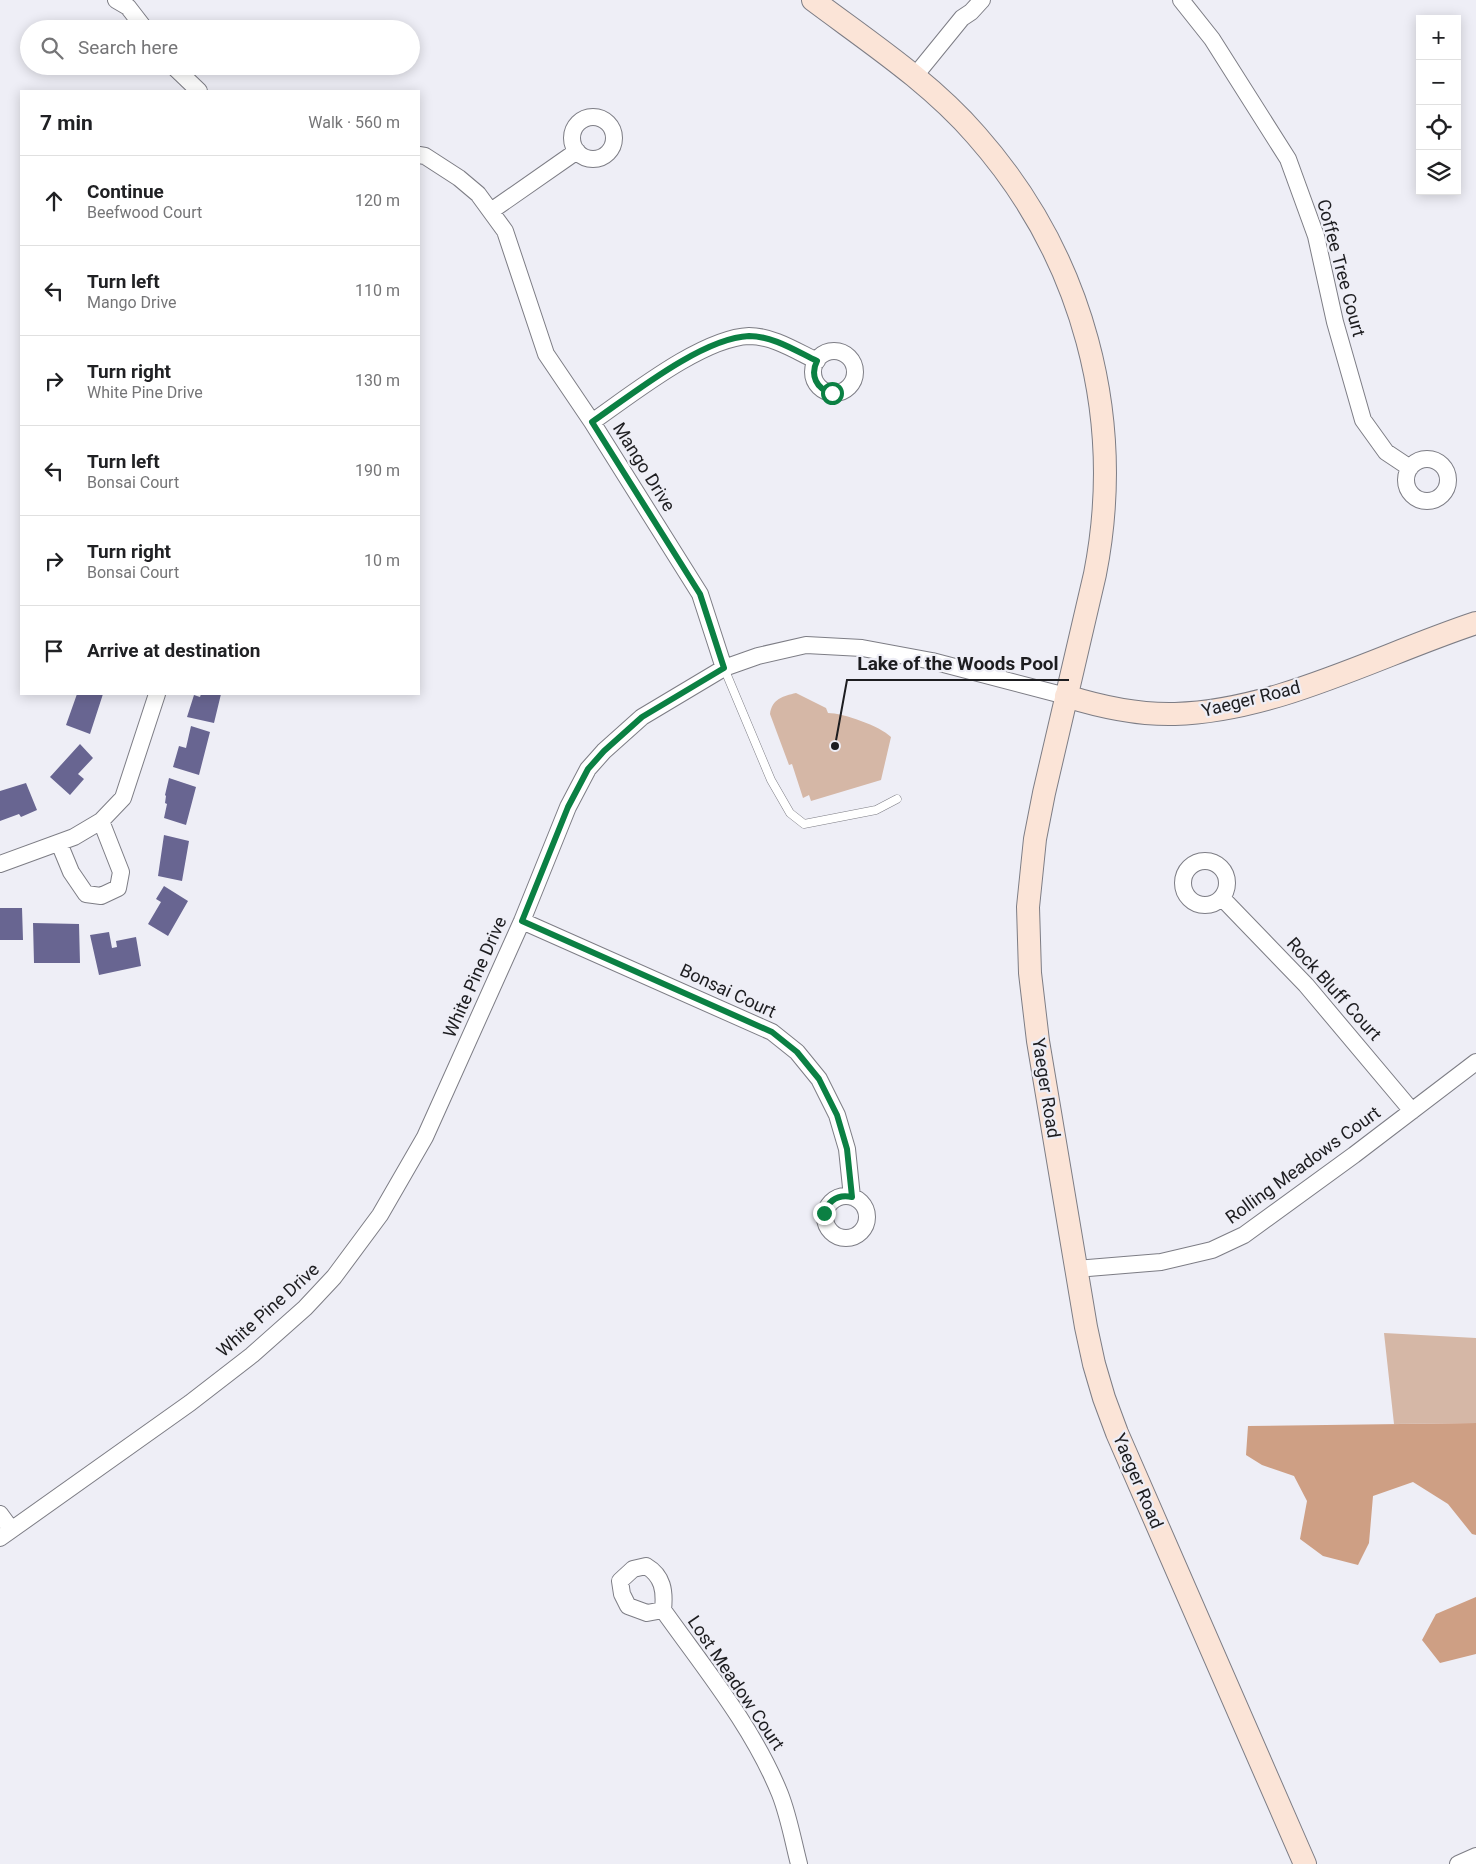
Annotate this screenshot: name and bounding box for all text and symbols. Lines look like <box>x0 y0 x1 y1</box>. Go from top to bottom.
map controls <box>1416 15 1461 195</box>
button: + <box>1416 15 1461 60</box>
search box <box>20 20 420 75</box>
icon: search <box>38 34 66 62</box>
text: Search here <box>78 36 178 59</box>
button: − <box>1416 60 1461 105</box>
button: locate <box>1416 105 1461 150</box>
text: 7 min <box>40 111 93 135</box>
text: Walk · 560 m <box>308 113 400 132</box>
button: layers <box>1416 150 1461 195</box>
text: Continue <box>87 180 164 203</box>
icon: ahead <box>40 187 68 215</box>
text: 120 m <box>355 191 400 210</box>
street label: Coffee Tree Court <box>1313 197 1370 339</box>
text: Beefwood Court <box>87 203 202 222</box>
text: Turn left <box>87 270 160 293</box>
icon: left <box>40 277 68 305</box>
text: 110 m <box>355 281 400 300</box>
text: Mango Drive <box>87 293 177 312</box>
text: Turn right <box>87 360 171 383</box>
icon: right <box>40 367 68 395</box>
text: 130 m <box>355 371 400 390</box>
route start <box>821 382 844 405</box>
text: White Pine Drive <box>87 383 203 402</box>
street label: Mango Drive <box>609 418 680 515</box>
text: Turn left <box>87 450 160 473</box>
icon: left <box>40 457 68 485</box>
text: 190 m <box>355 461 400 480</box>
text: Bonsai Court <box>87 473 179 492</box>
text: Turn right <box>87 540 171 563</box>
icon: right <box>40 547 68 575</box>
text: 10 m <box>364 551 400 570</box>
text: Bonsai Court <box>87 563 179 582</box>
icon: arrive <box>40 637 68 665</box>
text: Arrive at destination <box>87 639 260 662</box>
callout: Lake of the Woods Pool <box>847 646 1069 680</box>
text: Lake of the Woods Pool <box>857 652 1059 675</box>
street label: Yaeger Road <box>1199 676 1302 721</box>
street label: White Pine Drive <box>438 913 511 1041</box>
street label: Rock Bluff Court <box>1283 933 1386 1045</box>
street label: Bonsai Court <box>677 959 780 1022</box>
street label: Yaeger Road <box>1028 1036 1065 1139</box>
street label: Rolling Meadows Court <box>1221 1101 1384 1228</box>
route end <box>813 1202 836 1225</box>
street label: White Pine Drive <box>212 1258 323 1361</box>
street label: Yaeger Road <box>1109 1430 1168 1531</box>
street label: Lost Meadow Court <box>684 1612 789 1754</box>

